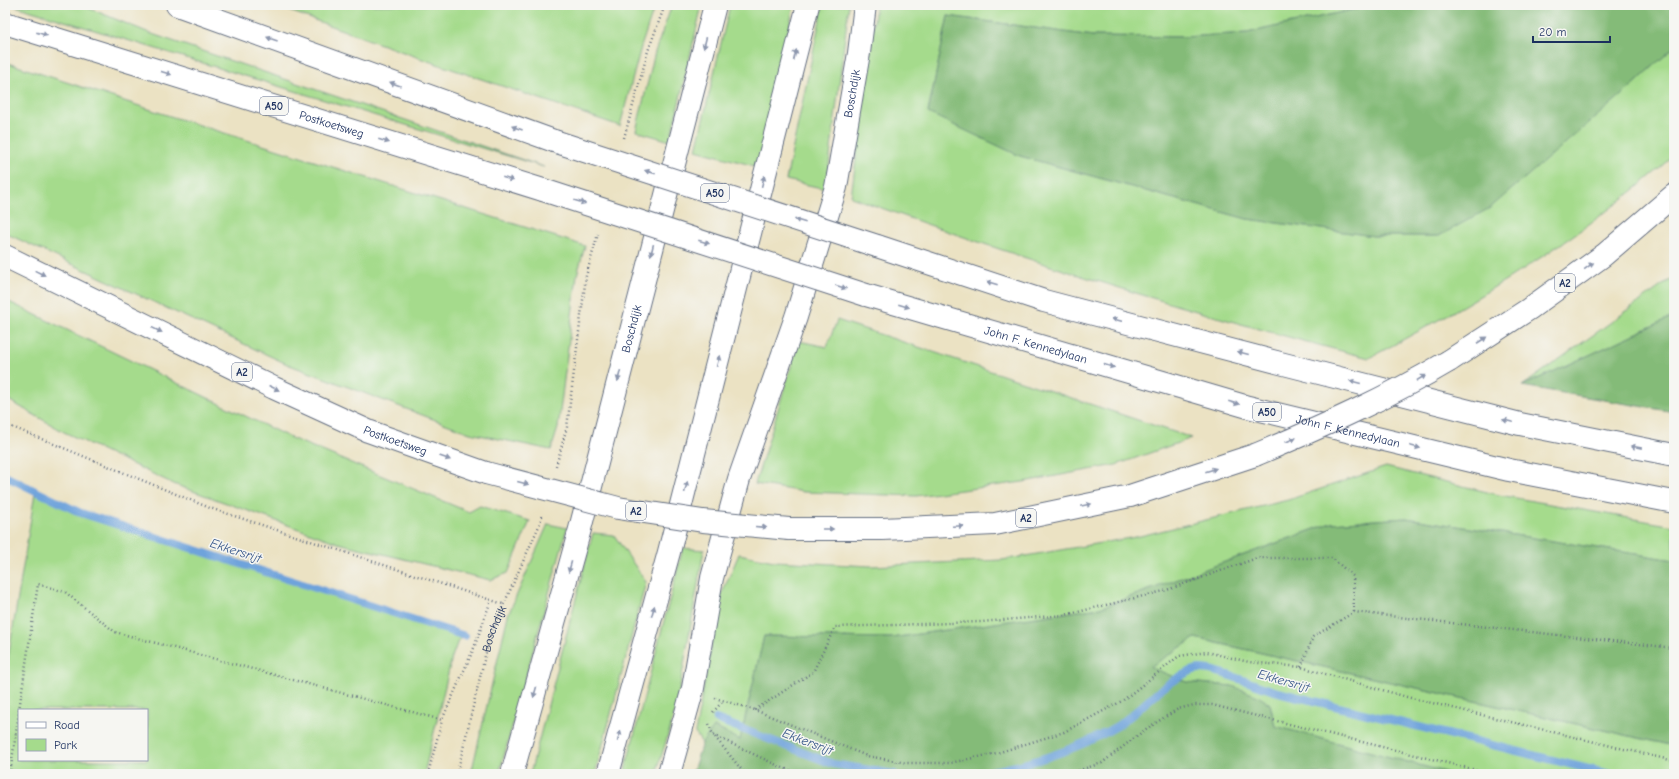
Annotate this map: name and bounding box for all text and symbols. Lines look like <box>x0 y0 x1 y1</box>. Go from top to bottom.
scale bar <box>1533 18 1610 44</box>
text: 20 m <box>1539 25 1567 39</box>
one-way arrow <box>37 32 49 38</box>
one-way arrow <box>266 36 278 42</box>
one-way arrow <box>702 37 708 49</box>
one-way arrow <box>793 48 799 61</box>
street label: Boschdijk <box>841 68 863 119</box>
one-way arrow <box>161 70 173 76</box>
one-way arrow <box>388 80 400 86</box>
road number: A50 <box>260 97 288 115</box>
street label: Postkoetsweg <box>298 108 366 141</box>
one-way arrow <box>510 124 522 130</box>
one-way arrow <box>378 138 390 144</box>
one-way arrow <box>643 169 655 175</box>
one-way arrow <box>761 175 767 187</box>
one-way arrow <box>503 176 515 182</box>
road number: A50 <box>701 184 729 202</box>
one-way arrow <box>575 199 587 205</box>
one-way arrow <box>794 217 806 223</box>
one-way arrow <box>698 239 710 245</box>
one-way arrow <box>649 244 655 256</box>
one-way arrow <box>1583 262 1594 270</box>
one-way arrow <box>35 270 46 276</box>
road number: A2 <box>1555 274 1575 292</box>
one-way arrow <box>986 280 998 286</box>
one-way arrow <box>835 284 847 290</box>
street label: Boschdijk <box>619 303 644 354</box>
one-way arrow <box>898 303 910 309</box>
one-way arrow <box>1111 316 1123 322</box>
street label: John F. Kennedylaan <box>983 323 1089 367</box>
one-way arrow <box>151 327 163 333</box>
one-way arrow <box>1476 336 1488 343</box>
one-way arrow <box>1237 350 1249 356</box>
one-way arrow <box>715 355 721 367</box>
road number: A2 <box>232 363 252 381</box>
one-way arrow <box>1103 363 1115 369</box>
one-way arrow <box>616 370 622 382</box>
one-way arrow <box>1415 374 1427 381</box>
one-way arrow <box>1349 379 1361 385</box>
one-way arrow <box>268 385 279 391</box>
one-way arrow <box>1228 400 1240 406</box>
road number: A50 <box>1253 403 1281 421</box>
street label: John F. Kennedylaan <box>1295 412 1402 450</box>
one-way arrow <box>1502 418 1514 424</box>
street label: Postkoetsweg <box>361 423 429 458</box>
one-way arrow <box>1286 437 1298 443</box>
one-way arrow <box>1409 444 1421 450</box>
one-way arrow <box>1630 444 1642 450</box>
one-way arrow <box>440 456 452 462</box>
one-way arrow <box>1205 467 1217 473</box>
one-way arrow <box>518 480 530 486</box>
one-way arrow <box>683 481 689 493</box>
road number: A2 <box>626 502 646 520</box>
one-way arrow <box>1080 502 1092 508</box>
road number: A2 <box>1016 509 1036 527</box>
one-way arrow <box>952 522 964 529</box>
one-way arrow <box>755 523 767 530</box>
one-way arrow <box>822 526 835 532</box>
water label: Ekkersrijt <box>208 535 264 566</box>
one-way arrow <box>566 560 572 573</box>
street label: Boschdijk <box>479 603 509 653</box>
one-way arrow <box>650 605 656 617</box>
water label: Ekkersrijt <box>1256 666 1312 695</box>
one-way arrow <box>532 686 538 698</box>
legend <box>18 709 148 761</box>
text: Road <box>54 718 80 732</box>
water label: Ekkersrijt <box>780 725 836 758</box>
one-way arrow <box>616 730 622 742</box>
text: Park <box>54 738 77 752</box>

